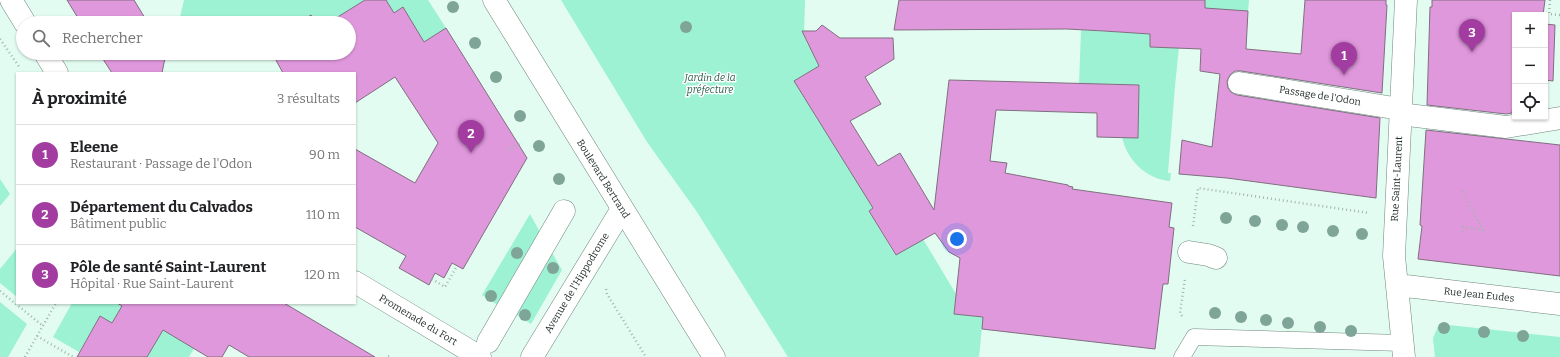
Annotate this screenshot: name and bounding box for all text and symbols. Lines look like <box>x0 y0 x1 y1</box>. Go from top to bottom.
map controls <box>1512 12 1548 120</box>
button: + <box>1512 12 1548 48</box>
search box <box>16 16 356 60</box>
pin: 3 <box>1459 19 1485 52</box>
icon: search <box>30 27 52 49</box>
text: Rechercher <box>62 29 143 47</box>
pin: 1 <box>1331 42 1357 75</box>
button: − <box>1512 48 1548 84</box>
park label: Jardin de la préfecture <box>683 72 736 96</box>
street label: Passage de l'Odon <box>1278 84 1362 108</box>
button: locate <box>1512 84 1548 120</box>
text: À proximité <box>32 88 127 109</box>
text: 3 résultats <box>277 91 340 106</box>
pin: 2 <box>458 120 484 153</box>
street label: Rue Saint-Laurent <box>1389 136 1405 222</box>
street label: Boulevard Bertrand <box>574 137 632 221</box>
text: Eleene <box>70 138 118 156</box>
text: 1 <box>42 147 48 162</box>
text: 90 m <box>309 147 340 162</box>
text: Restaurant · Passage de l'Odon <box>70 156 252 171</box>
text: Département du Calvados <box>70 198 253 216</box>
text: 2 <box>41 207 49 222</box>
text: 110 m <box>306 207 340 222</box>
text: Bâtiment public <box>70 216 166 231</box>
your location <box>947 229 967 249</box>
street label: Avenue de l'Hippodrome <box>542 231 612 335</box>
text: Pôle de santé Saint-Laurent <box>70 258 266 276</box>
text: 3 <box>41 267 49 282</box>
text: 120 m <box>304 267 340 282</box>
text: Hôpital · Rue Saint-Laurent <box>70 276 234 291</box>
street label: Rue Jean Eudes <box>1443 285 1515 305</box>
street label: Promenade du Fort <box>377 292 460 348</box>

